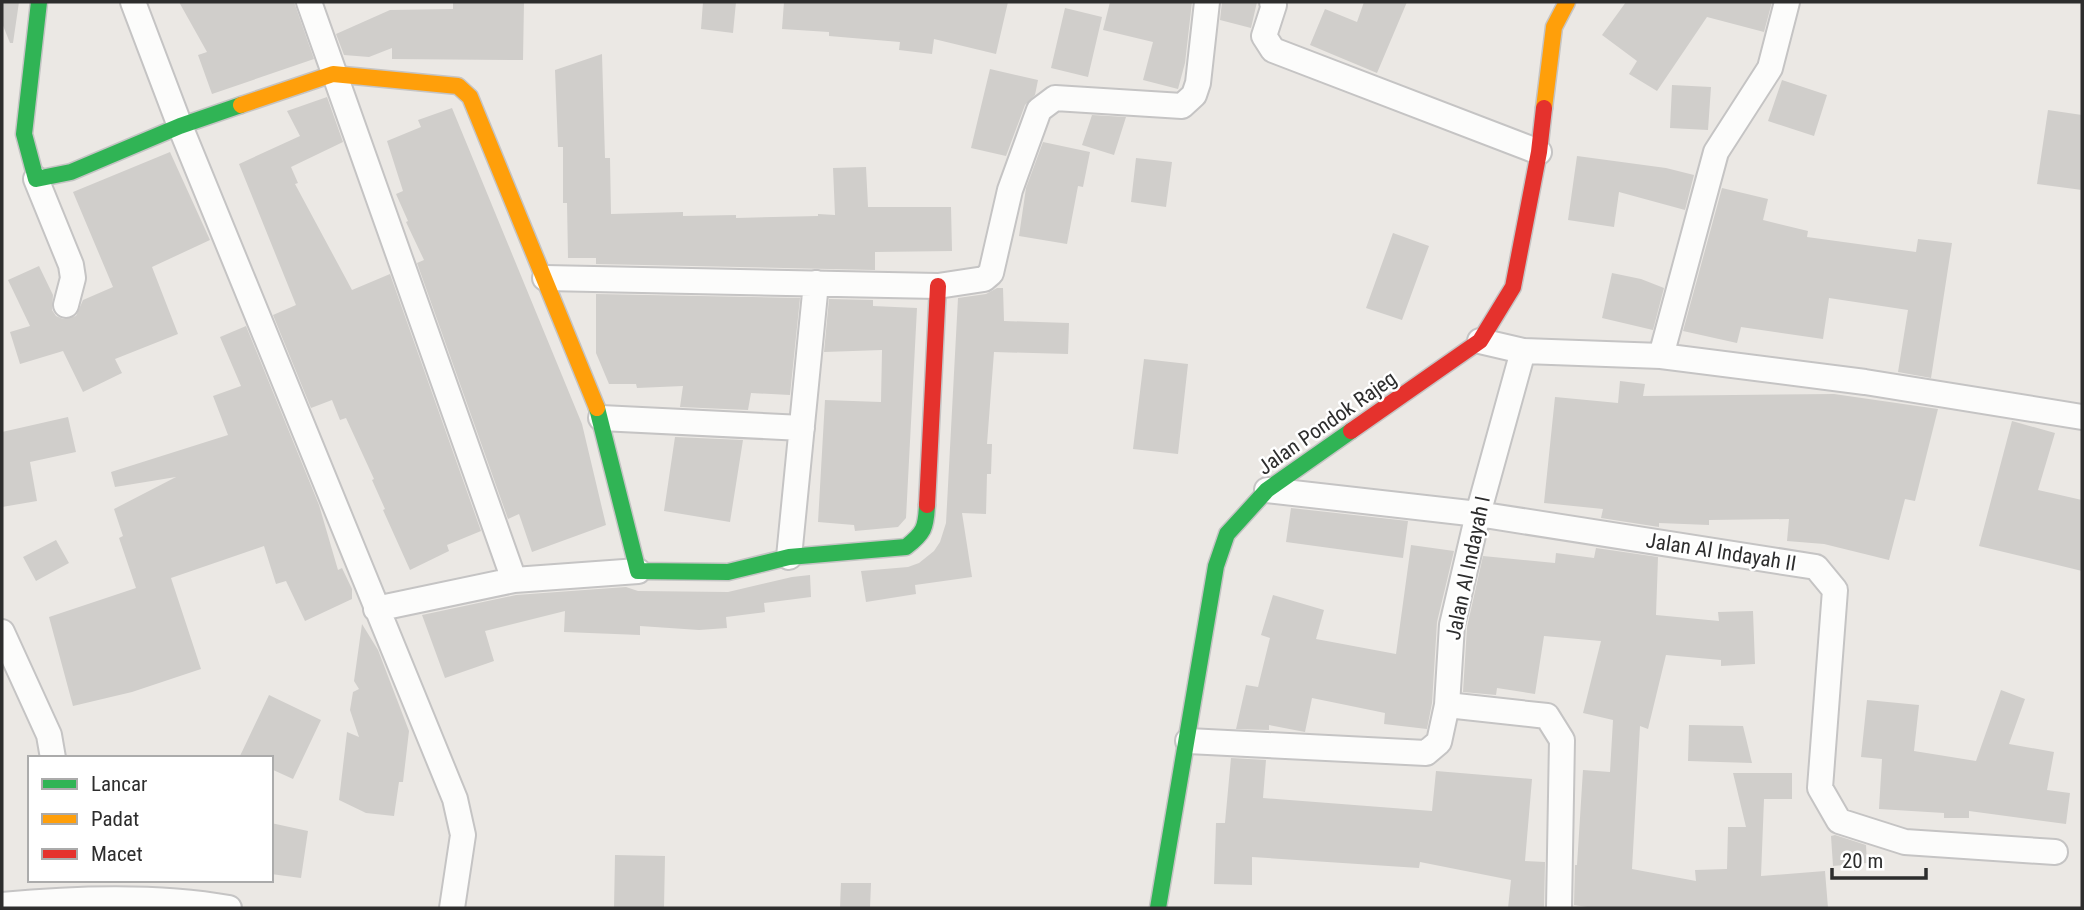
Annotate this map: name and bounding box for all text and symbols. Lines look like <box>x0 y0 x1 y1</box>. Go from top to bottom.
street label: Jalan Pondok Rajeg <box>1253 366 1401 480</box>
street label: Jalan Al Indayah I <box>1441 494 1495 642</box>
street label: Jalan Al Indayah II <box>1644 528 1798 576</box>
legend <box>28 756 273 882</box>
text: Lancar <box>91 772 147 796</box>
text: Padat <box>91 807 139 831</box>
scale bar <box>1832 836 1926 880</box>
text: Macet <box>91 842 143 866</box>
text: 20 m <box>1842 849 1883 873</box>

